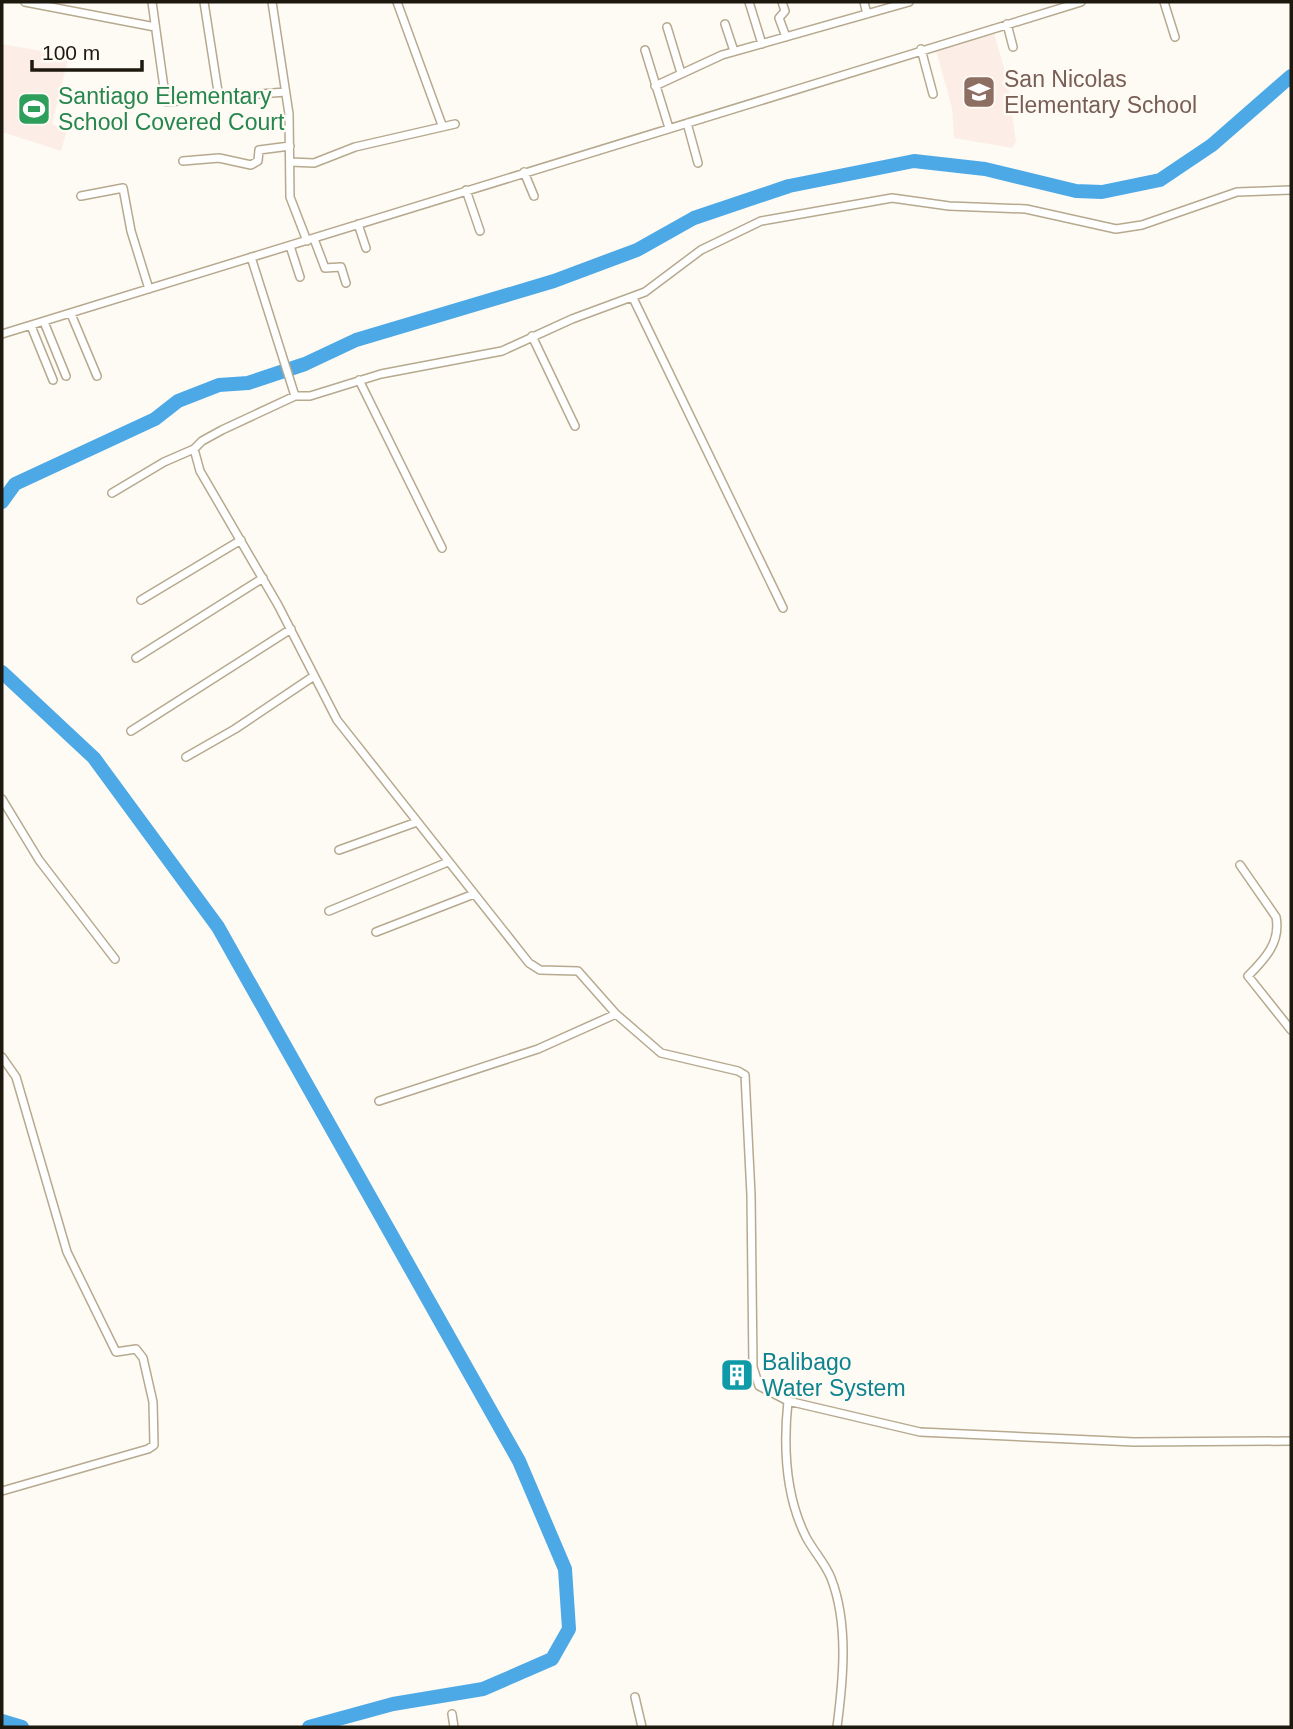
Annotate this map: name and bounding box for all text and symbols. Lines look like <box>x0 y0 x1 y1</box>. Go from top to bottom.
scale bar <box>32 28 142 72</box>
text: 100 m <box>42 41 100 64</box>
place label: San Nicolas Elementary School <box>1004 66 1197 118</box>
school or university icon: San Nicolas Elementary School <box>960 73 998 111</box>
place label: Santiago Elementary School Covered Court <box>58 83 285 135</box>
sports icon: Santiago Elementary School Covered Court <box>15 90 53 128</box>
place label: Balibago Water System <box>762 1349 906 1401</box>
building icon: Balibago Water System <box>718 1356 756 1394</box>

